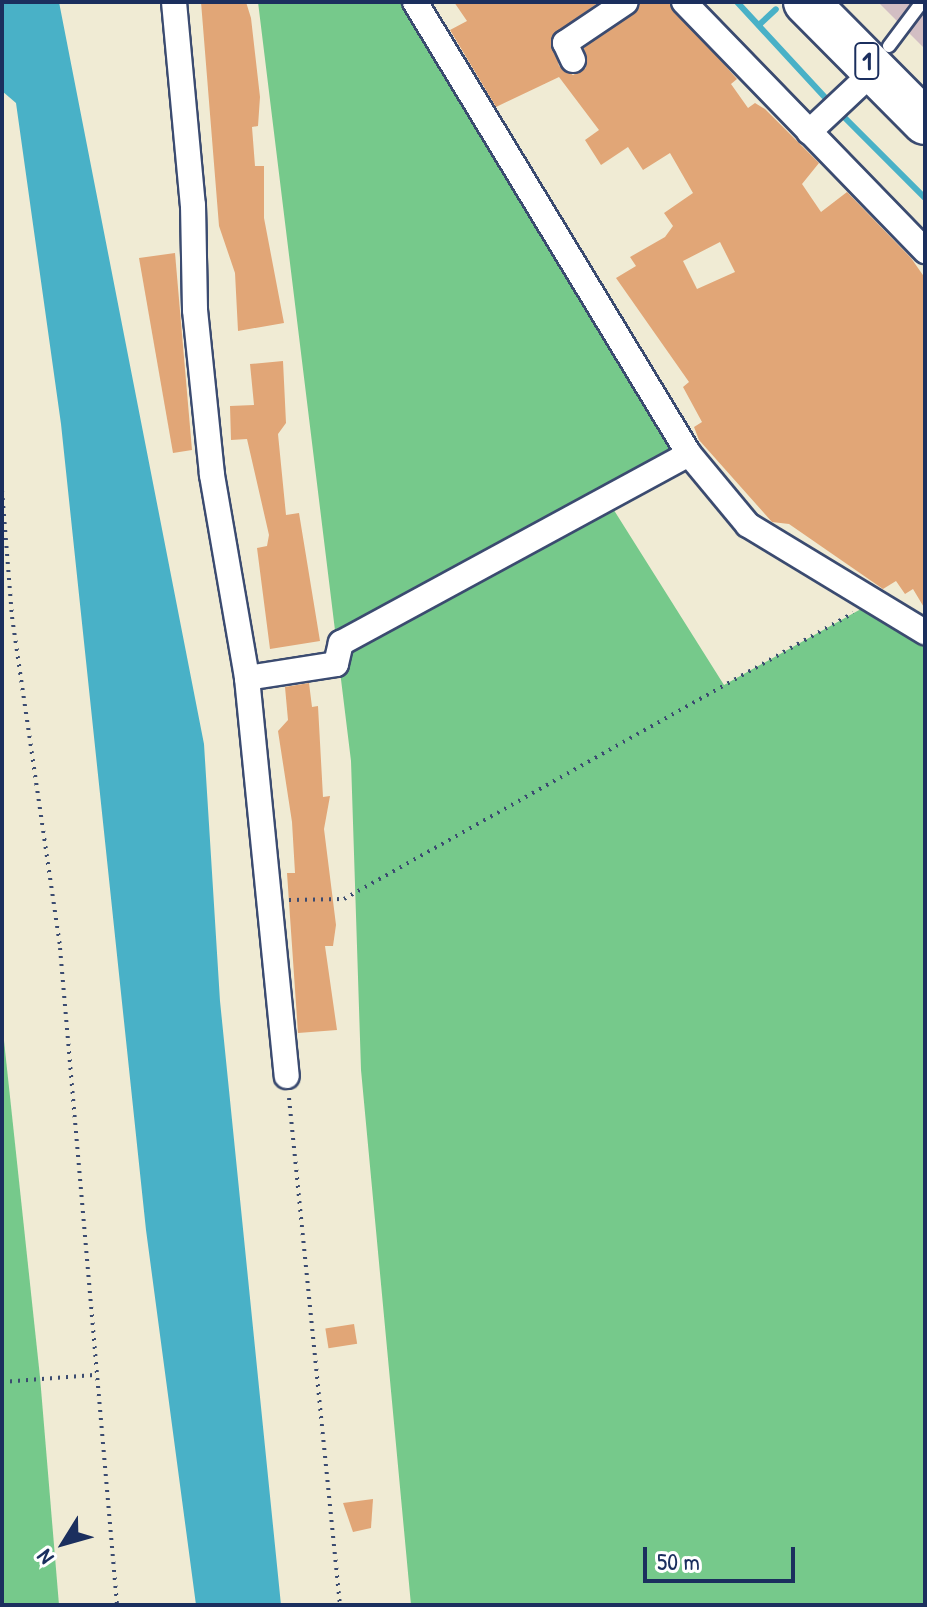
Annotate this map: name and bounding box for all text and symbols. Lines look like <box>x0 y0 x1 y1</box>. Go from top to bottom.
road number: 1 <box>853 39 881 83</box>
north arrow <box>24 1503 104 1583</box>
scale bar <box>647 1531 799 1581</box>
text: N <box>29 1544 60 1571</box>
text: 50 m <box>657 1545 700 1577</box>

